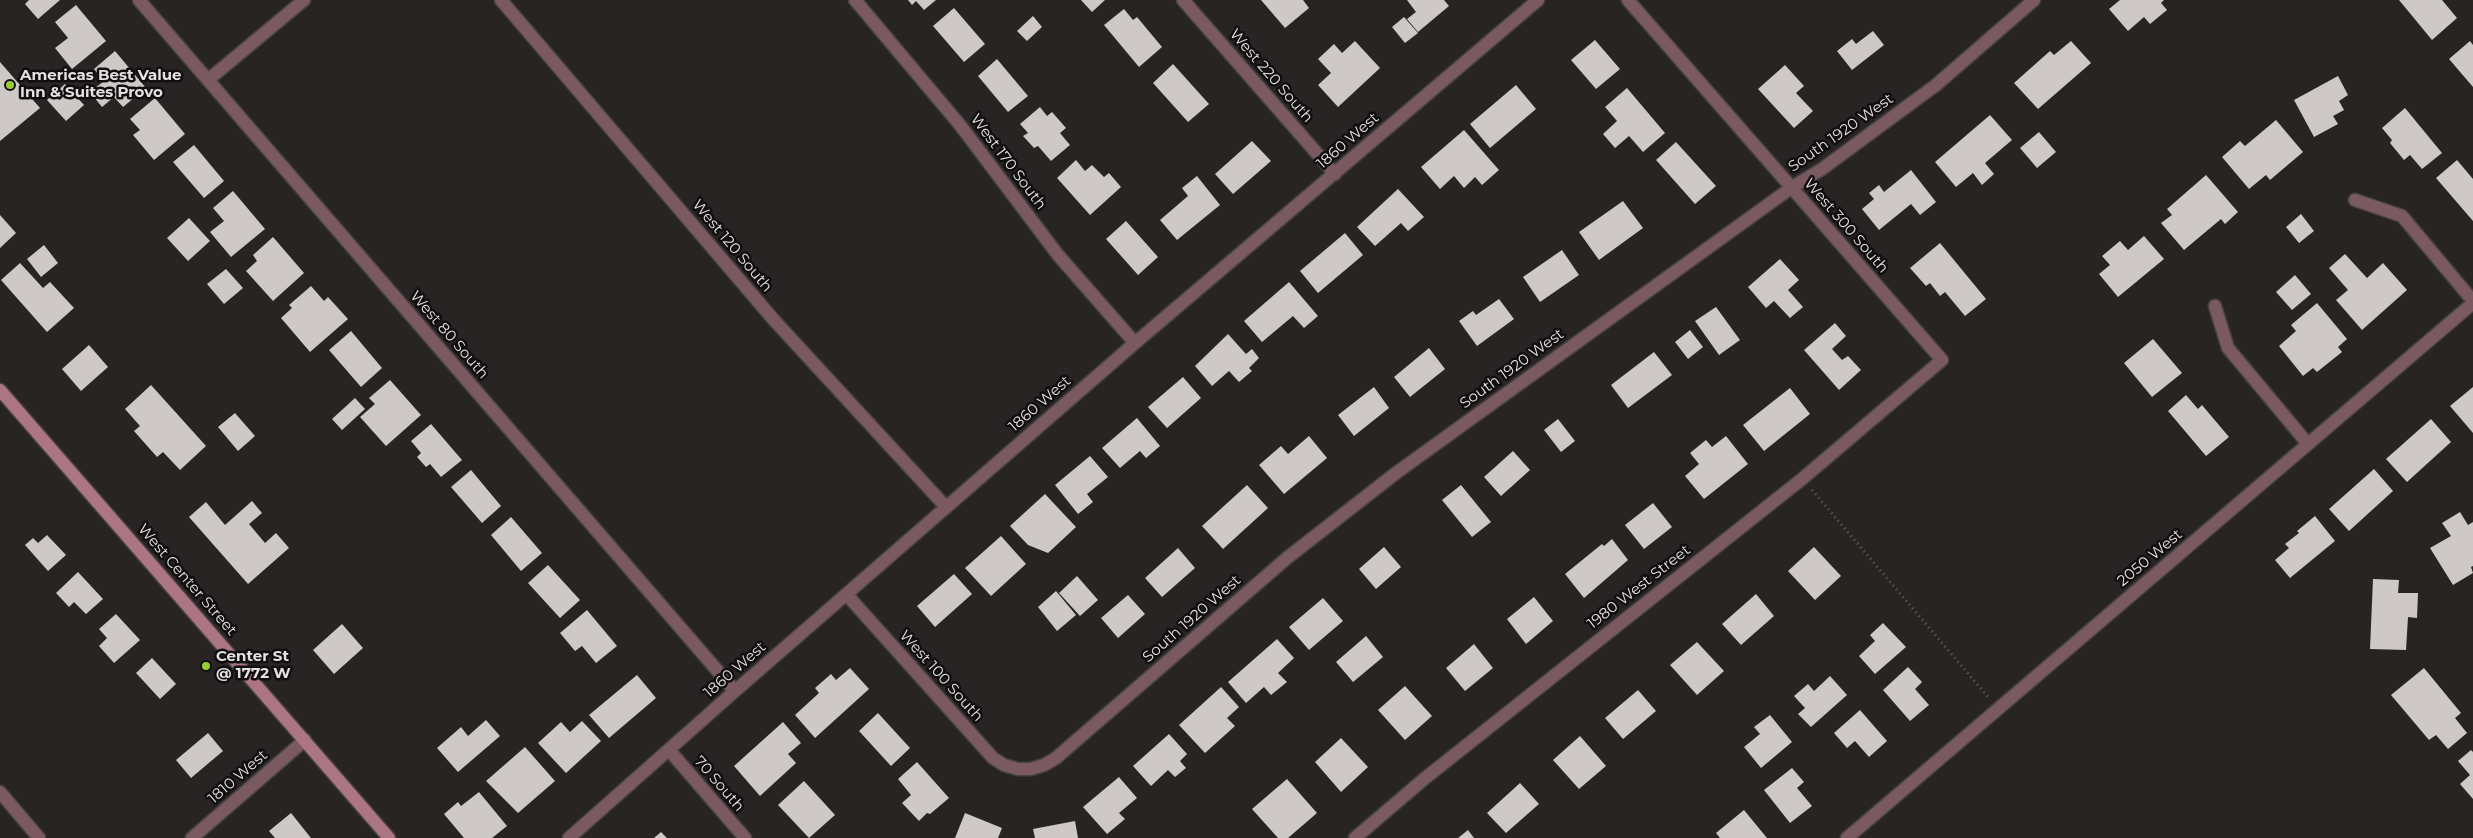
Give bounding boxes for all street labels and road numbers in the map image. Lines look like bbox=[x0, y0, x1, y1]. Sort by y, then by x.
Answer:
street label: West 220 South bbox=[1225, 26, 1317, 126]
street label: South 1920 West bbox=[1785, 90, 1897, 176]
street label: 1860 West bbox=[1313, 109, 1383, 173]
street label: West 170 South bbox=[966, 111, 1050, 213]
street label: West 300 South bbox=[1800, 175, 1892, 277]
street label: West 120 South bbox=[688, 196, 776, 296]
street label: West 80 South bbox=[406, 287, 492, 383]
street label: South 1920 West bbox=[1457, 325, 1567, 413]
street label: 1860 West bbox=[1005, 372, 1075, 436]
street label: West Center Street bbox=[134, 521, 240, 639]
street label: 2050 West bbox=[2114, 526, 2186, 590]
street label: 1980 West Street bbox=[1584, 541, 1694, 633]
street label: South 1920 West bbox=[1139, 572, 1245, 666]
street label: West 100 South bbox=[895, 627, 987, 725]
street label: 1860 West bbox=[700, 638, 770, 702]
street label: 1810 West bbox=[205, 746, 271, 808]
street label: 70 South bbox=[690, 753, 748, 815]

